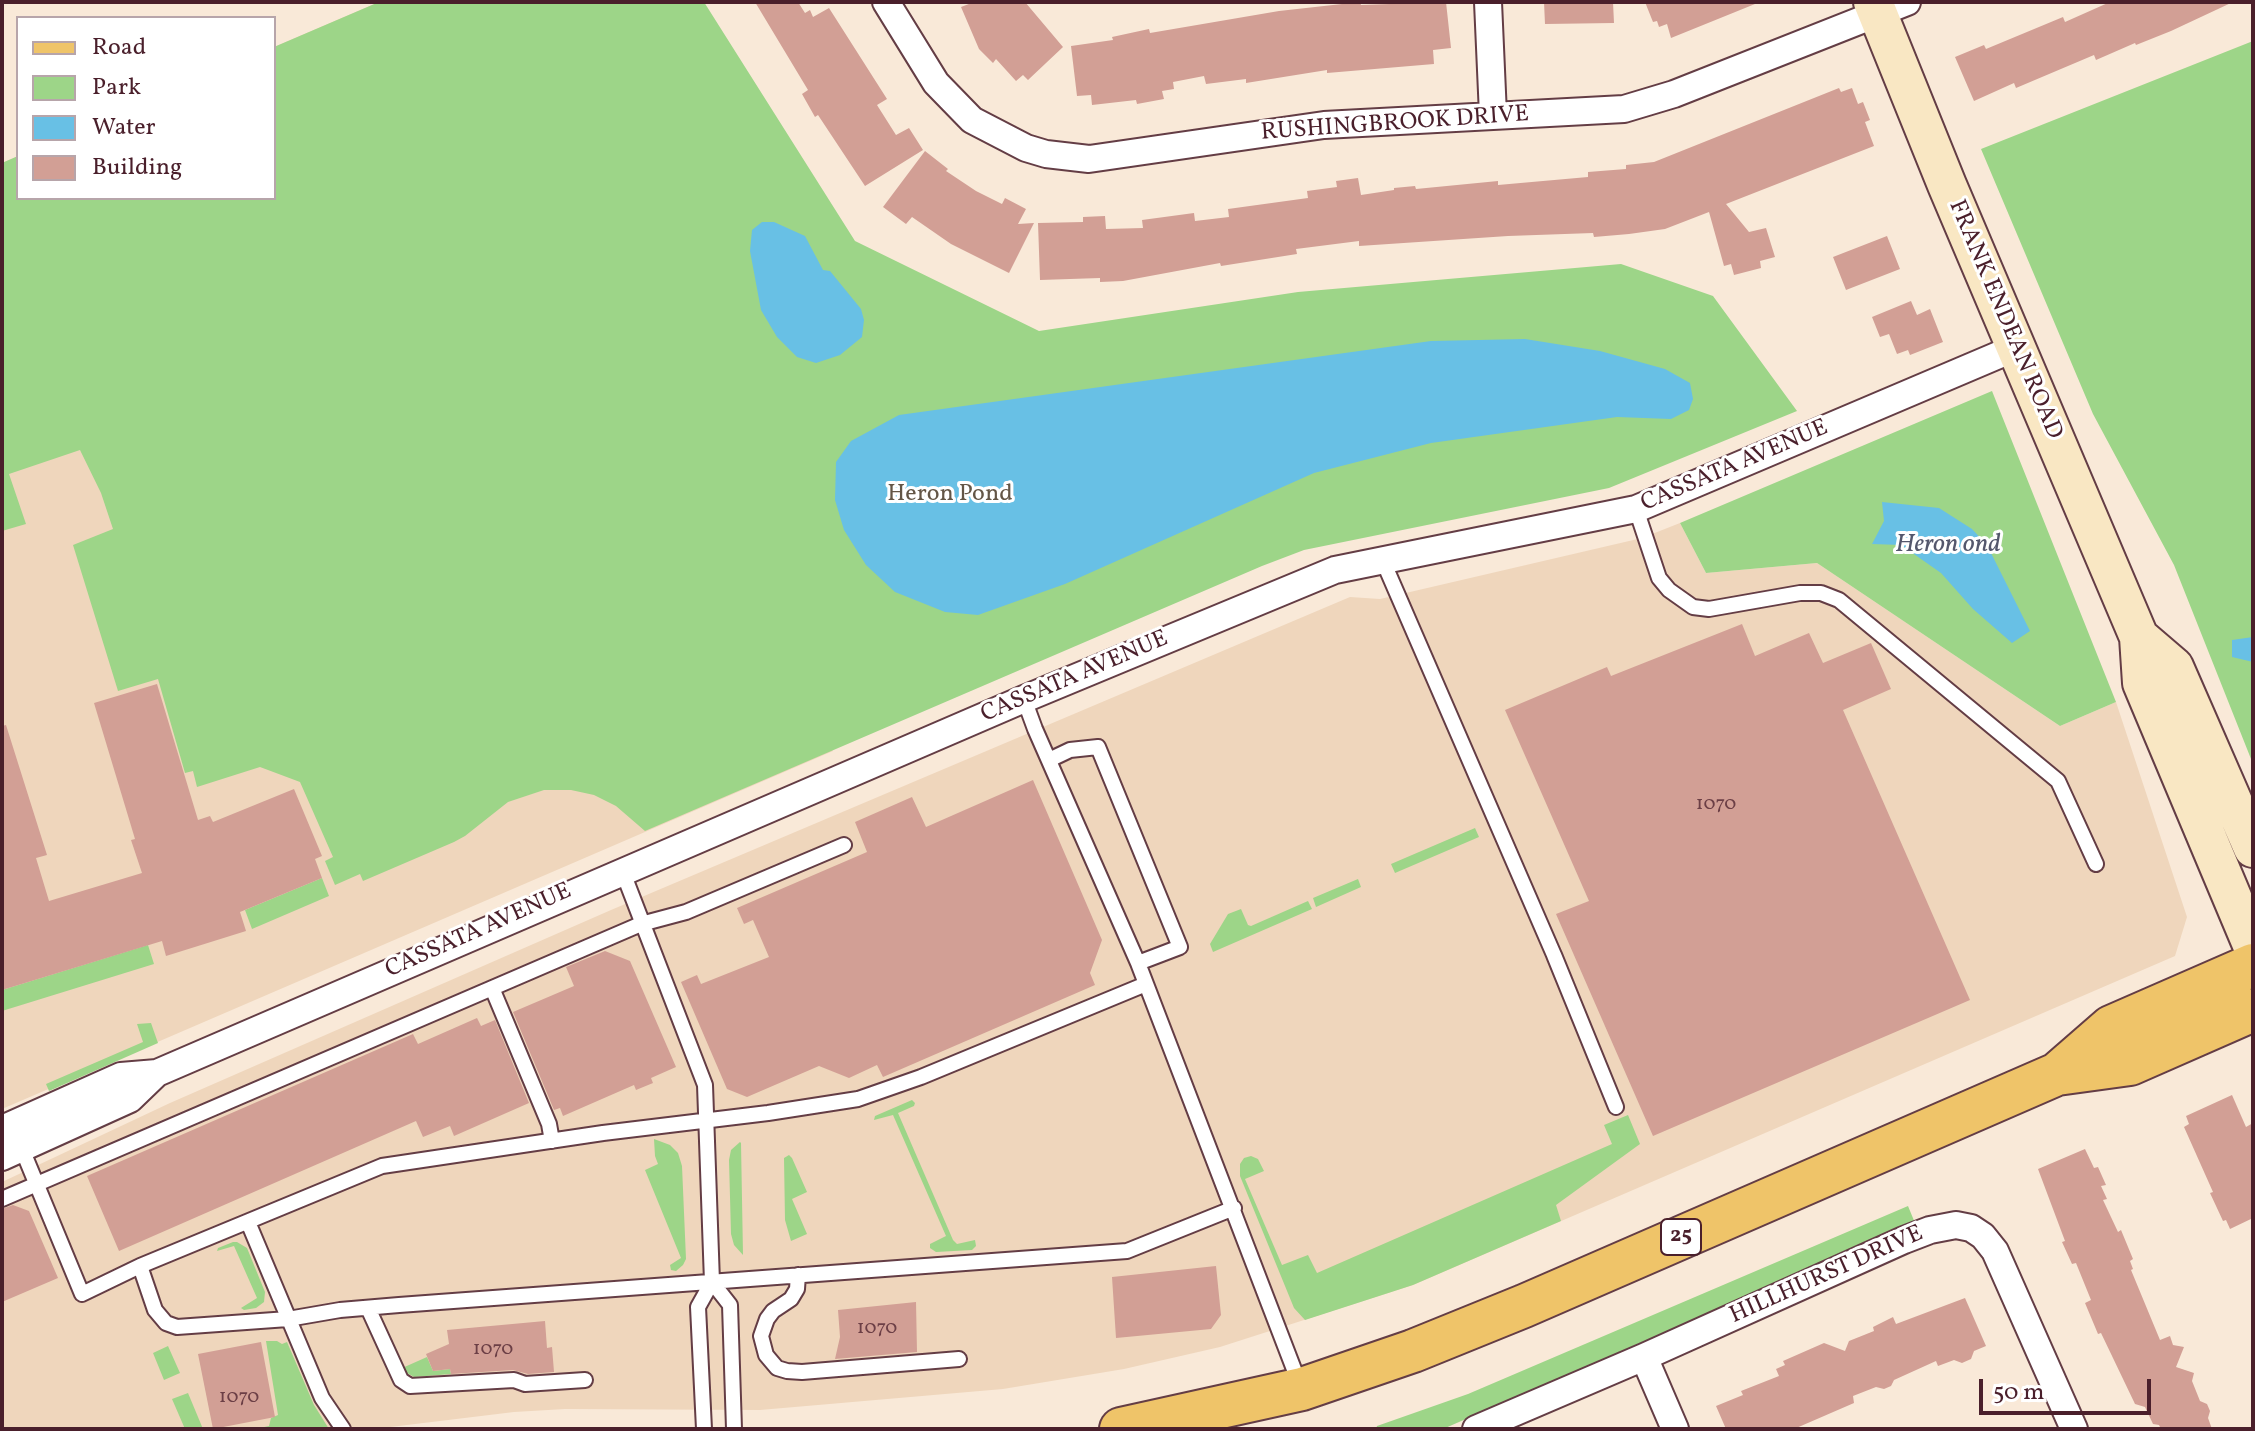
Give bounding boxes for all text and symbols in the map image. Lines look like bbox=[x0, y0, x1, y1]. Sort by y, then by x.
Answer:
legend bbox=[16, 16, 276, 200]
text: Road bbox=[92, 31, 146, 65]
text: Park bbox=[92, 71, 141, 105]
street label: RUSHINGBROOK DRIVE bbox=[1260, 101, 1530, 149]
text: Water bbox=[92, 111, 156, 145]
text: Building bbox=[92, 151, 182, 185]
street label: FRANK ENDEAN ROAD bbox=[1941, 196, 2067, 444]
street label: CASSATA AVENUE bbox=[1637, 415, 1833, 519]
park label: Heron Pond bbox=[887, 482, 1013, 510]
water label: Heron ond bbox=[1895, 530, 2001, 562]
street label: CASSATA AVENUE bbox=[977, 626, 1173, 730]
house number: 1070 bbox=[1696, 793, 1736, 817]
street label: CASSATA AVENUE bbox=[382, 878, 576, 986]
road number: 25 bbox=[1661, 1219, 1701, 1255]
street label: HILLHURST DRIVE bbox=[1726, 1220, 1928, 1332]
house number: 1070 bbox=[857, 1317, 897, 1341]
house number: 1070 bbox=[473, 1338, 513, 1362]
scale bar bbox=[1983, 1363, 2155, 1413]
text: 50 m bbox=[1993, 1376, 2045, 1410]
house number: 1070 bbox=[219, 1386, 259, 1410]

